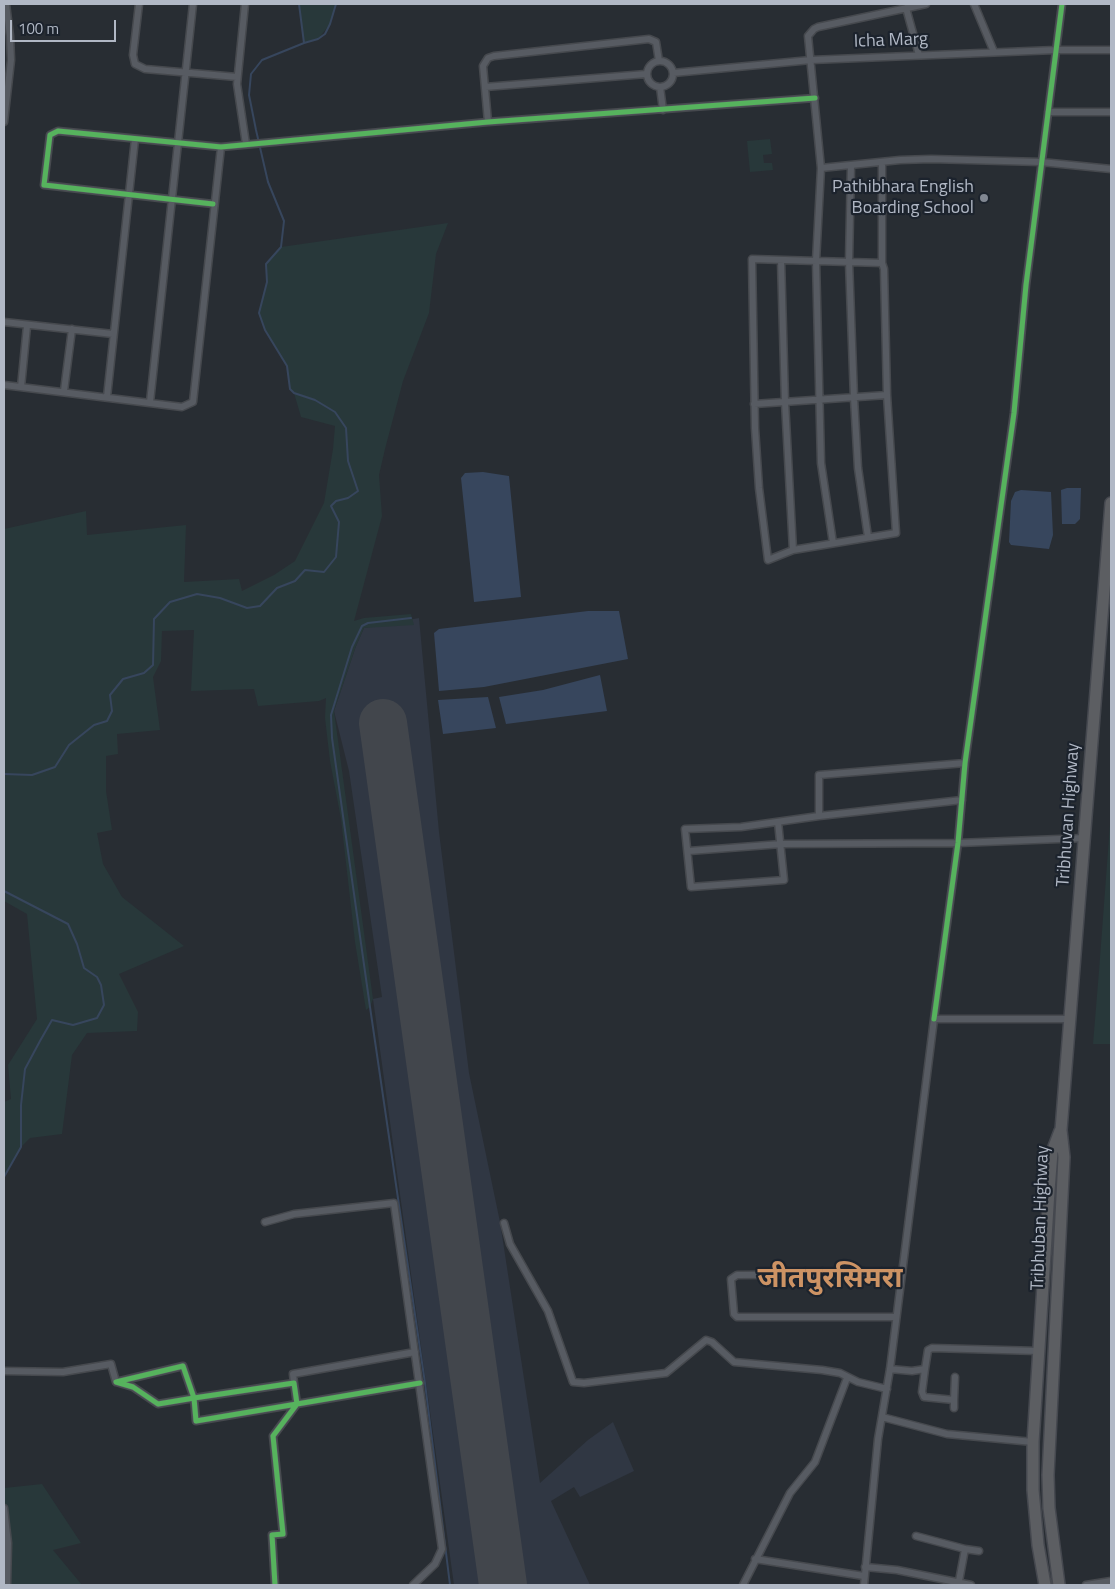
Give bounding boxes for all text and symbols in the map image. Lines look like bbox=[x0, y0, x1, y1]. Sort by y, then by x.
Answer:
scale bar bbox=[12, 10, 119, 42]
text: 100 m bbox=[18, 17, 59, 40]
street label: Icha Marg bbox=[853, 29, 929, 53]
place label: Pathibhara English Boarding School bbox=[832, 177, 974, 220]
marker: Pathibhara English Boarding School bbox=[978, 192, 990, 204]
street label: Tribhuvan Highway bbox=[1053, 742, 1085, 888]
street label: Tribhuban Highway bbox=[1028, 1145, 1054, 1291]
district label: जीतपुरसिमरा bbox=[758, 1263, 902, 1297]

